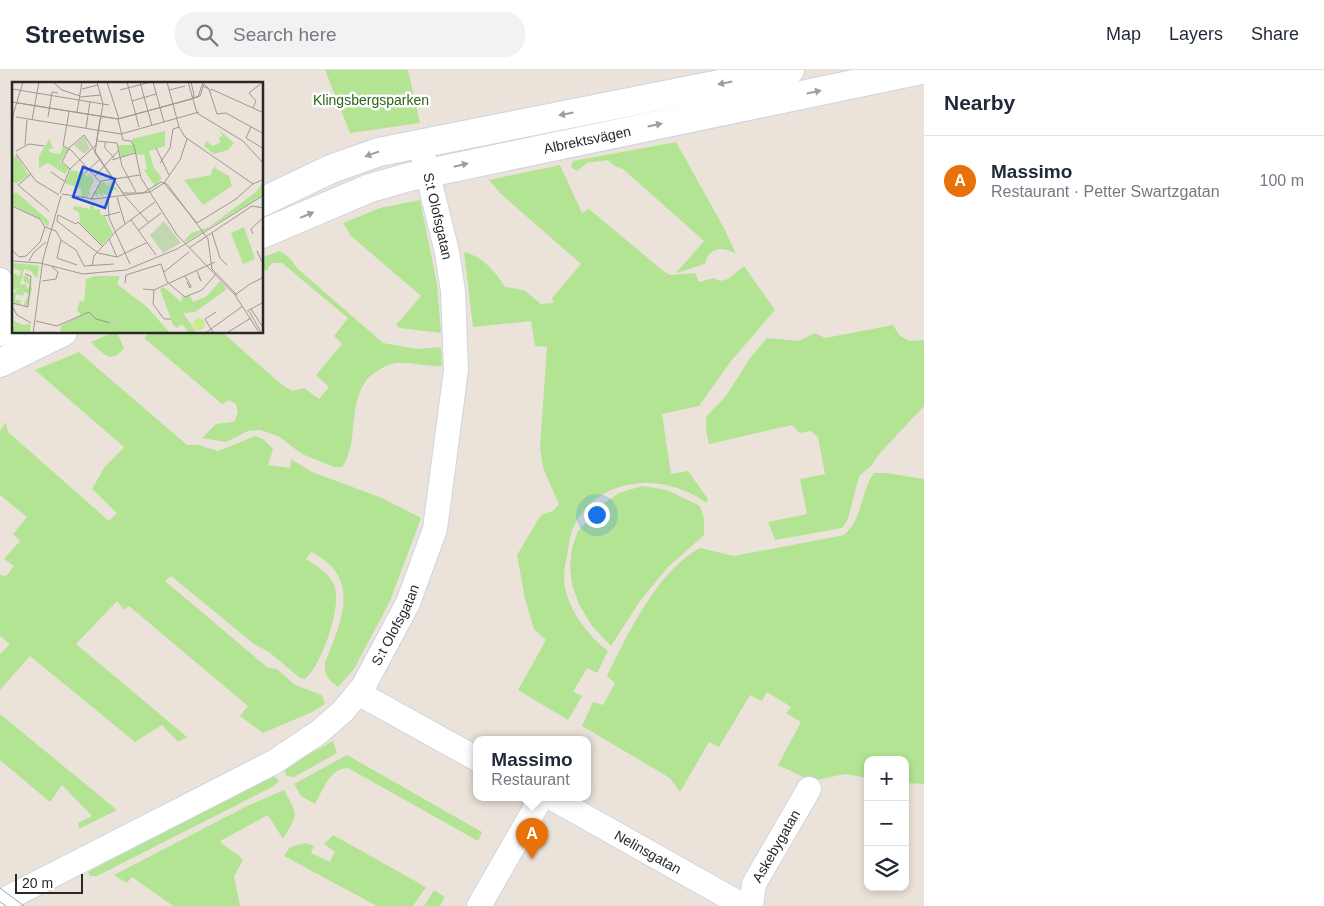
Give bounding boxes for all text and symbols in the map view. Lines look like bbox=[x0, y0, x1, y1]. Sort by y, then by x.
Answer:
search box bbox=[175, 12, 525, 57]
text: Streetwise bbox=[25, 21, 145, 48]
icon: search bbox=[193, 21, 221, 49]
text: Search here bbox=[233, 24, 337, 45]
text: Map bbox=[1106, 24, 1141, 44]
text: Layers bbox=[1169, 24, 1223, 44]
text: Share bbox=[1251, 24, 1299, 44]
one-way arrow bbox=[717, 79, 733, 87]
inset map bbox=[12, 82, 264, 334]
one-way arrow bbox=[806, 88, 822, 96]
text: Nearby bbox=[944, 91, 1015, 114]
park label: Klingsbergsparken bbox=[313, 92, 429, 108]
one-way arrow bbox=[558, 110, 573, 118]
one-way arrow bbox=[647, 121, 662, 129]
street label: Albrektsvägen bbox=[542, 123, 632, 157]
one-way arrow bbox=[365, 151, 380, 159]
one-way arrow bbox=[454, 161, 469, 169]
text: Massimo bbox=[991, 161, 1072, 182]
street label: S:t Olofsgatan bbox=[420, 171, 456, 261]
text: A bbox=[954, 172, 966, 189]
text: 100 m bbox=[1260, 172, 1304, 189]
text: Restaurant · Petter Swartzgatan bbox=[991, 183, 1220, 200]
one-way arrow bbox=[300, 210, 314, 218]
your location bbox=[584, 502, 610, 528]
street label: S:t Olofsgatan bbox=[368, 582, 422, 668]
popup bbox=[473, 736, 591, 801]
text: Massimo bbox=[491, 749, 573, 770]
map controls bbox=[864, 756, 909, 891]
button: + bbox=[864, 756, 909, 801]
text: Restaurant bbox=[491, 771, 570, 788]
button: − bbox=[864, 801, 909, 846]
street label: Askebygatan bbox=[749, 807, 803, 885]
pin: A bbox=[516, 818, 548, 859]
street label: Nelinsgatan bbox=[612, 827, 684, 877]
button: layers bbox=[864, 846, 909, 891]
scale bar bbox=[15, 871, 82, 894]
text: 20 m bbox=[22, 875, 53, 891]

